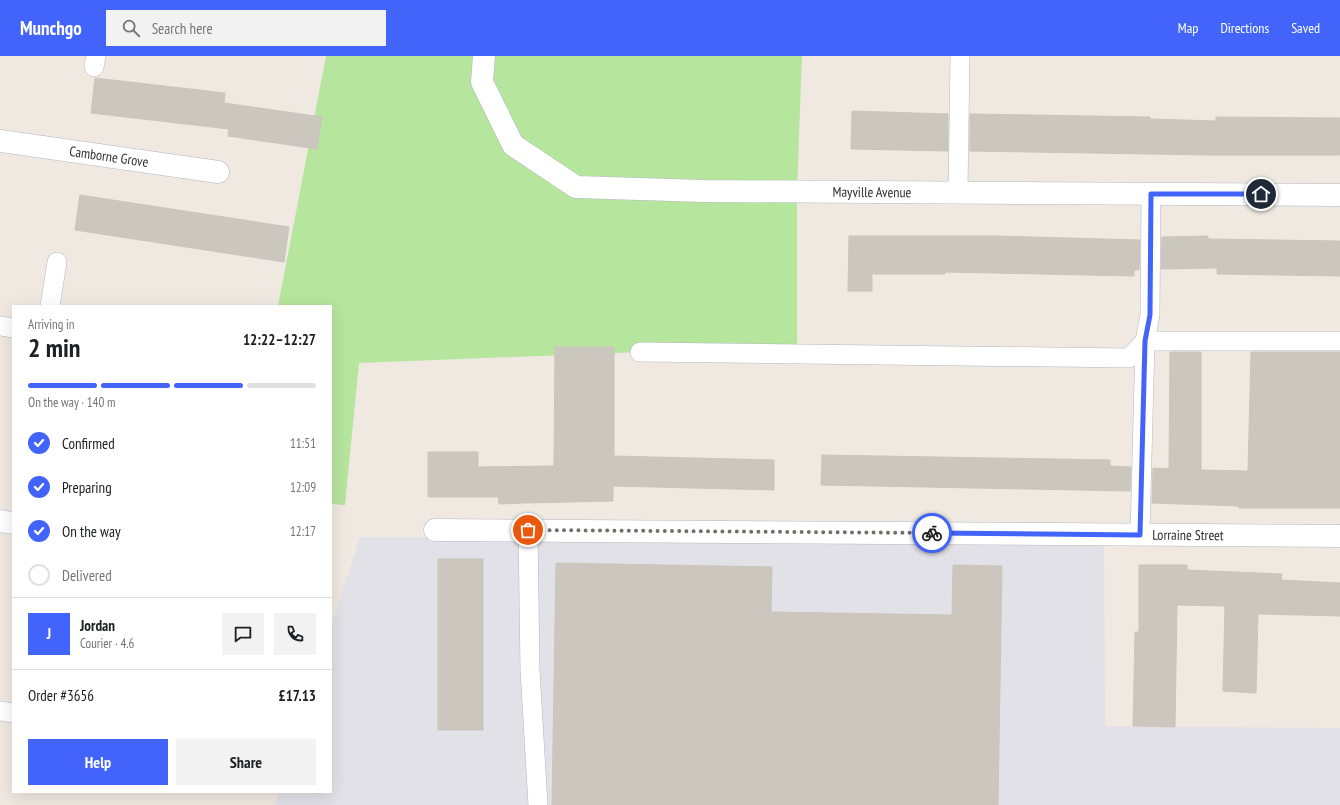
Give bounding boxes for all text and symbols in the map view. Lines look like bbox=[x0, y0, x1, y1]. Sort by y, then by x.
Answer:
search box bbox=[106, 10, 386, 46]
text: Munchgo bbox=[20, 16, 82, 40]
icon: search bbox=[120, 17, 142, 39]
text: Search here bbox=[152, 19, 213, 38]
text: Map bbox=[1178, 19, 1198, 37]
text: Directions bbox=[1220, 19, 1269, 37]
text: Saved bbox=[1291, 19, 1320, 37]
street label: Camborne Grove bbox=[68, 142, 150, 171]
pin bbox=[1244, 177, 1278, 211]
street label: Mayville Avenue bbox=[832, 183, 912, 201]
icon: home bbox=[1250, 183, 1272, 205]
text: Arriving in bbox=[28, 316, 75, 333]
text: 12:22–12:27 bbox=[243, 330, 316, 349]
text: 2 min bbox=[28, 331, 81, 364]
text: On the way · 140 m bbox=[28, 394, 115, 411]
icon: check bbox=[28, 432, 50, 454]
text: Confirmed bbox=[62, 434, 115, 453]
text: 11:51 bbox=[290, 435, 316, 452]
icon: check bbox=[28, 476, 50, 498]
text: Preparing bbox=[62, 478, 112, 497]
text: 12:09 bbox=[290, 479, 316, 496]
pin bbox=[511, 513, 545, 547]
courier bbox=[912, 513, 952, 553]
icon: bag bbox=[517, 519, 539, 541]
icon: check bbox=[28, 520, 50, 542]
text: On the way bbox=[62, 522, 121, 541]
icon: bike bbox=[921, 522, 943, 544]
text: 12:17 bbox=[290, 523, 316, 540]
street label: Lorraine Street bbox=[1152, 526, 1224, 544]
text: Delivered bbox=[62, 566, 112, 585]
button: chat bbox=[222, 613, 264, 655]
button: phone bbox=[274, 613, 316, 655]
text: Jordan bbox=[80, 616, 115, 635]
text: J bbox=[47, 624, 51, 643]
text: Courier · 4.6 bbox=[80, 635, 134, 652]
text: Order #3656 bbox=[28, 686, 94, 705]
text: £17.13 bbox=[278, 686, 316, 705]
button: Help bbox=[28, 739, 168, 785]
button: Share bbox=[176, 739, 316, 785]

